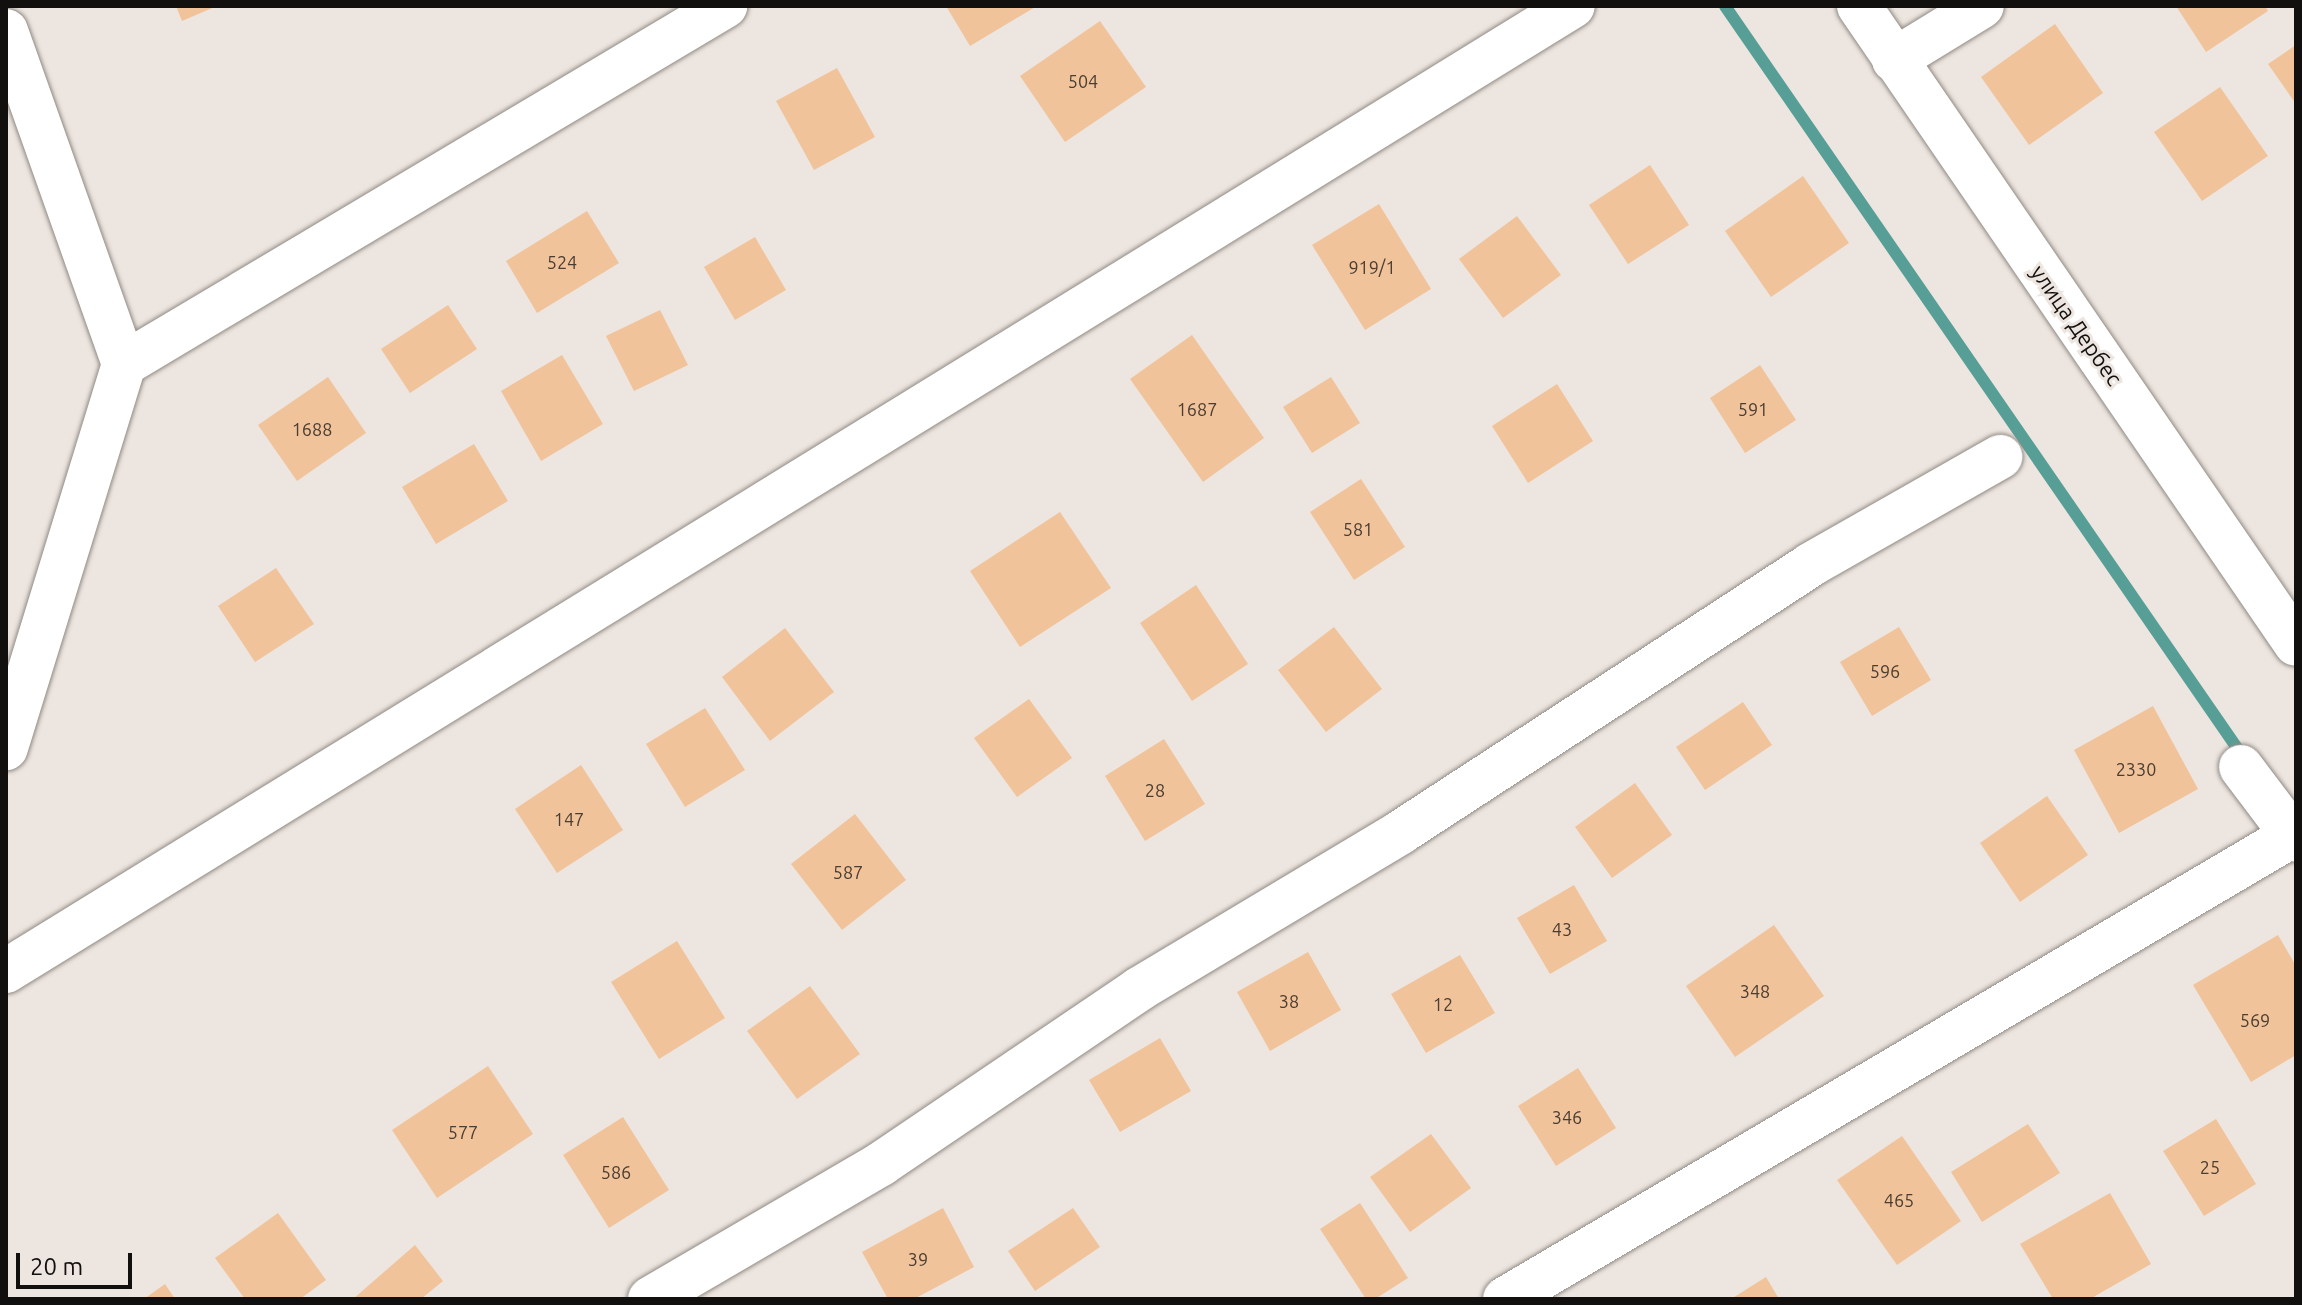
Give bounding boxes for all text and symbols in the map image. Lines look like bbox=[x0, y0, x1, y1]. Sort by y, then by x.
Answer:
house number: 504 bbox=[1068, 70, 1098, 92]
house number: 524 bbox=[547, 251, 577, 273]
house number: 919/1 bbox=[1348, 256, 1396, 278]
street label: улица Дербес bbox=[2026, 260, 2128, 390]
house number: 1687 bbox=[1177, 398, 1217, 420]
house number: 591 bbox=[1738, 398, 1768, 420]
house number: 1688 bbox=[292, 418, 332, 440]
house number: 581 bbox=[1343, 518, 1373, 540]
house number: 596 bbox=[1870, 660, 1900, 682]
house number: 2330 bbox=[2116, 758, 2156, 780]
house number: 28 bbox=[1145, 779, 1165, 801]
house number: 147 bbox=[554, 808, 584, 830]
house number: 587 bbox=[833, 861, 863, 883]
house number: 43 bbox=[1552, 918, 1572, 940]
house number: 348 bbox=[1740, 980, 1770, 1002]
house number: 38 bbox=[1279, 990, 1299, 1012]
house number: 12 bbox=[1433, 993, 1453, 1015]
house number: 569 bbox=[2240, 1009, 2270, 1031]
house number: 346 bbox=[1552, 1106, 1582, 1128]
house number: 577 bbox=[448, 1121, 478, 1143]
house number: 25 bbox=[2200, 1156, 2220, 1178]
house number: 586 bbox=[601, 1161, 631, 1183]
house number: 465 bbox=[1884, 1189, 1914, 1211]
scale bar bbox=[20, 1237, 136, 1287]
house number: 39 bbox=[908, 1248, 928, 1270]
text: 20 m bbox=[30, 1253, 83, 1280]

